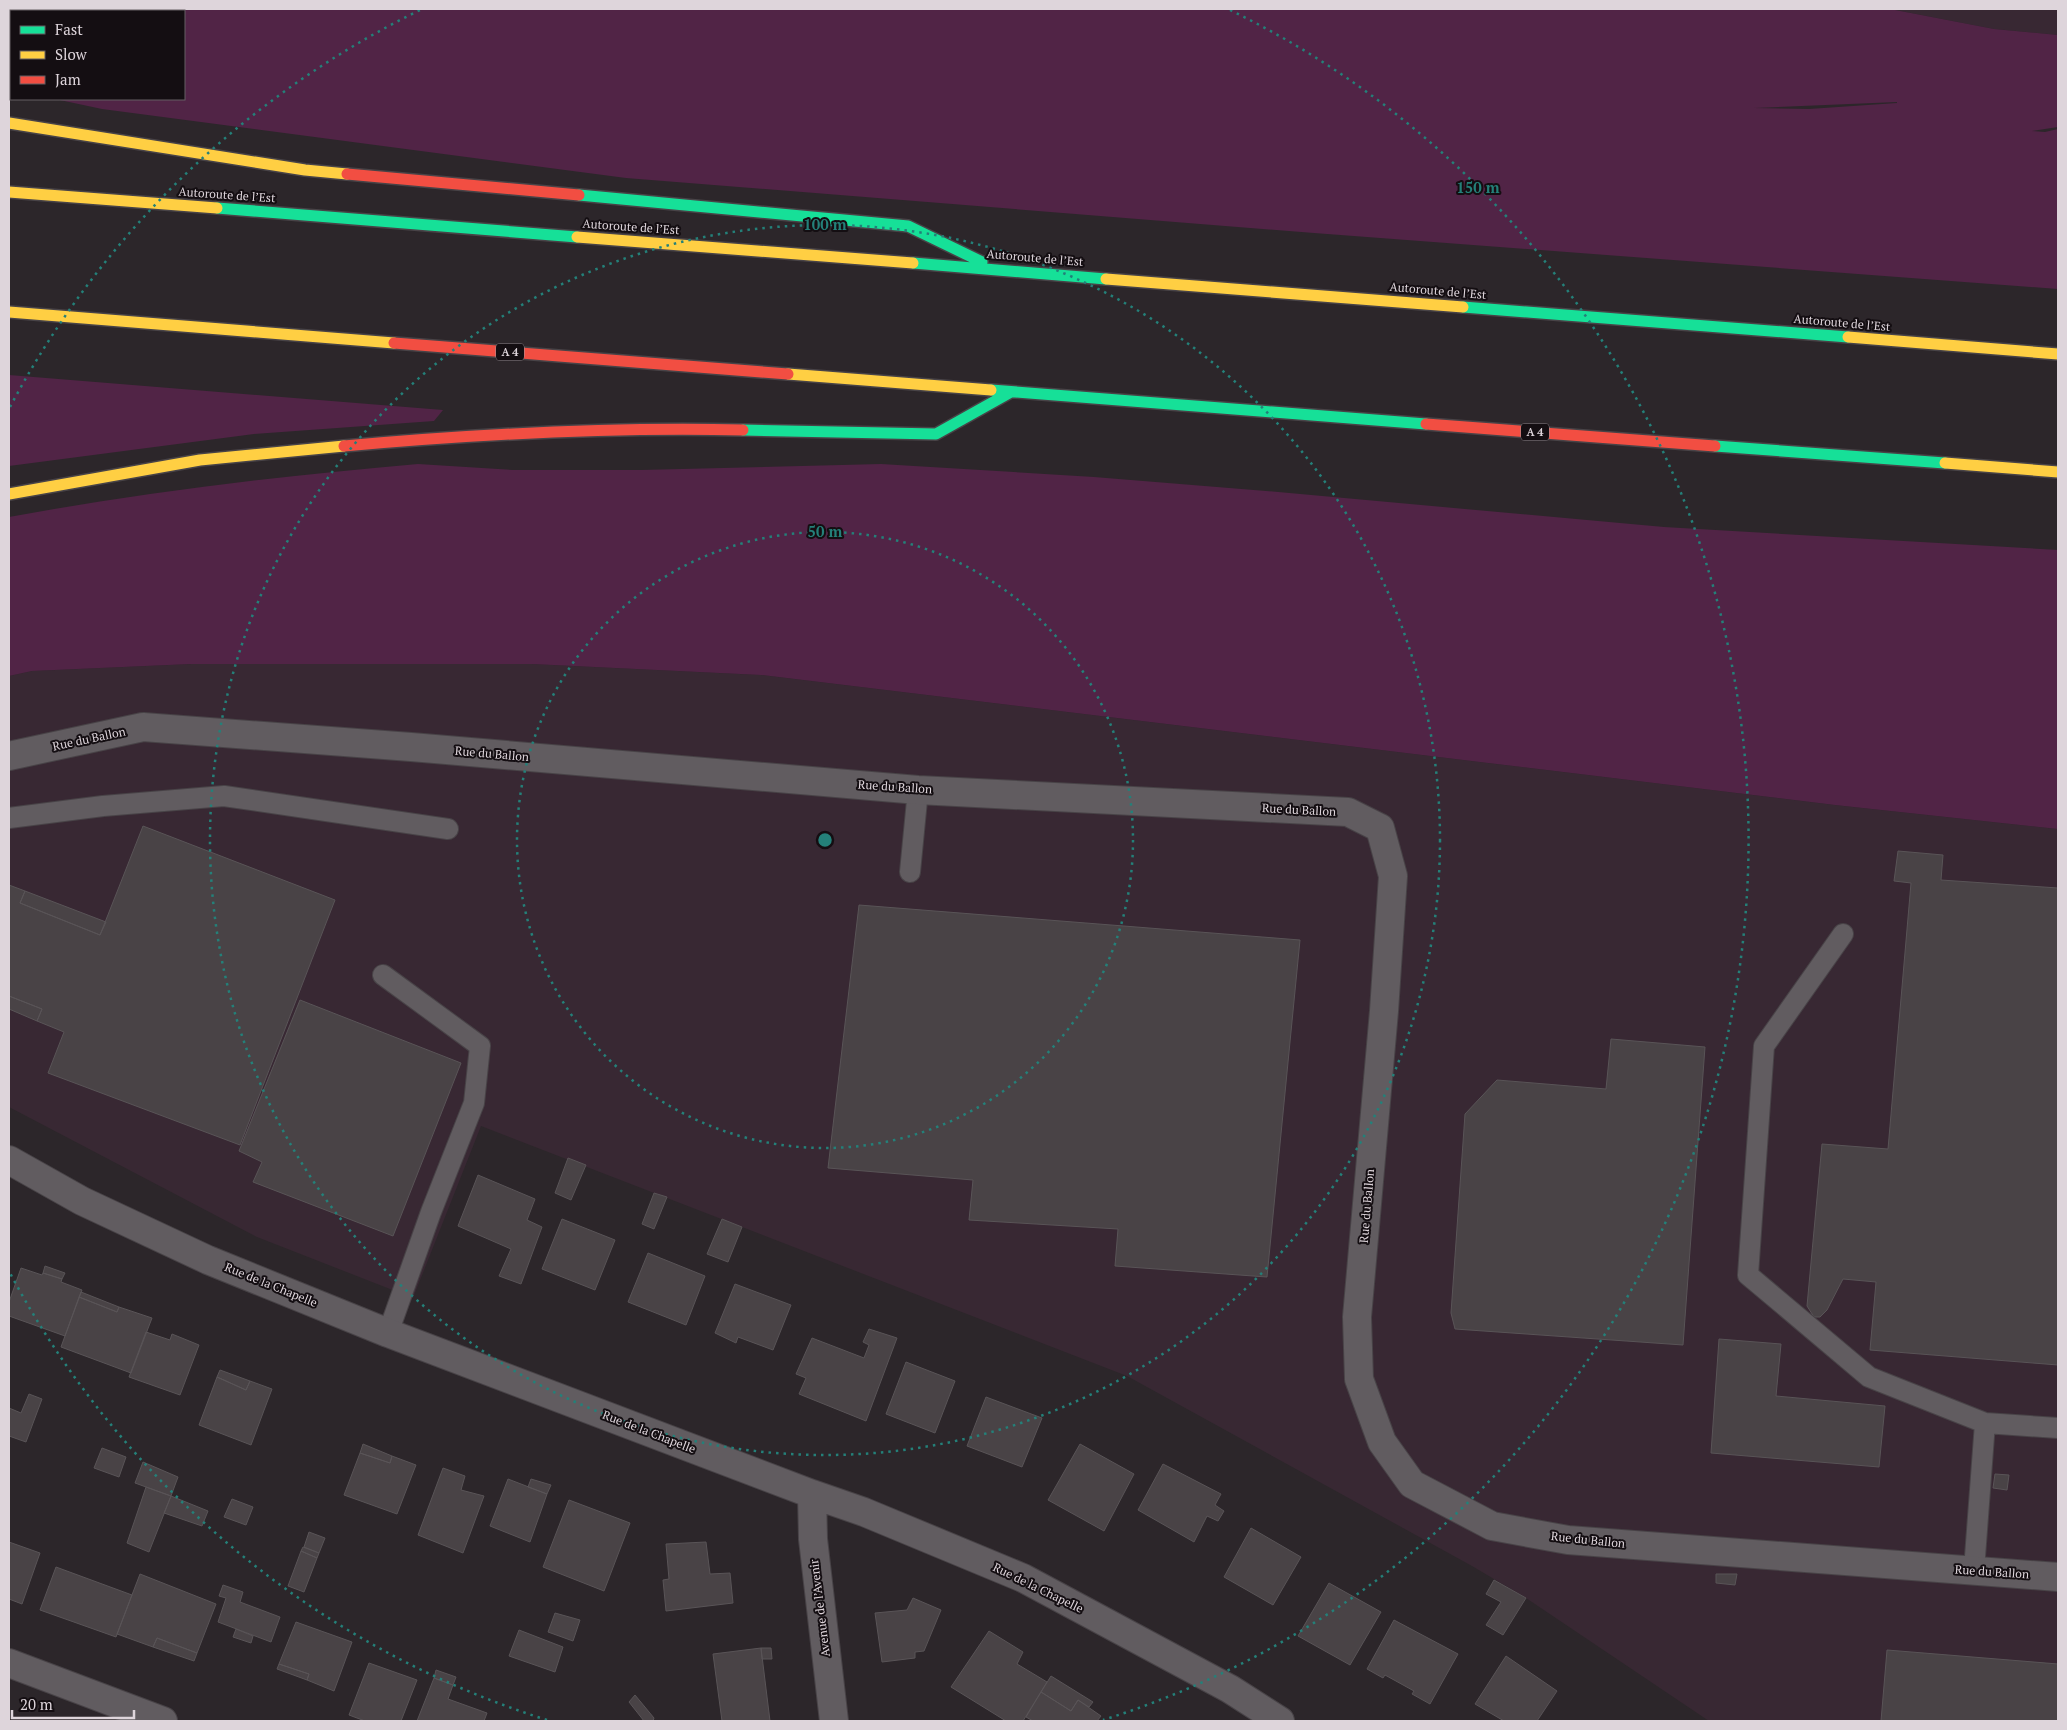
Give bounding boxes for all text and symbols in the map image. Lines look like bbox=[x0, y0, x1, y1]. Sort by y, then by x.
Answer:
legend bbox=[10, 10, 185, 100]
text: Fast bbox=[55, 19, 83, 39]
text: Slow bbox=[55, 44, 88, 64]
text: Jam bbox=[55, 69, 81, 89]
text: 150 m bbox=[1456, 177, 1500, 197]
street label: Autoroute de l’Est bbox=[178, 184, 277, 205]
text: 100 m bbox=[803, 214, 847, 234]
street label: Autoroute de l’Est bbox=[582, 216, 681, 237]
street label: Autoroute de l’Est bbox=[986, 246, 1085, 269]
street label: Autoroute de l’Est bbox=[1389, 279, 1488, 302]
street label: Autoroute de l’Est bbox=[1793, 311, 1892, 334]
road number: A 4 bbox=[496, 344, 524, 361]
road number: A 4 bbox=[1521, 424, 1549, 441]
text: 50 m bbox=[808, 521, 843, 541]
street label: Rue du Ballon bbox=[51, 723, 127, 754]
street label: Rue du Ballon bbox=[454, 743, 530, 764]
street label: Rue du Ballon bbox=[857, 776, 933, 797]
street label: Rue du Ballon bbox=[1261, 800, 1337, 819]
centre of rings bbox=[816, 831, 834, 849]
street label: Rue du Ballon bbox=[1356, 1168, 1377, 1244]
street label: Rue de la Chapelle bbox=[223, 1259, 320, 1310]
street label: Rue de la Chapelle bbox=[600, 1407, 698, 1456]
street label: Rue du Ballon bbox=[1550, 1528, 1626, 1551]
street label: Avenue de l’Avenir bbox=[806, 1558, 833, 1658]
street label: Rue de la Chapelle bbox=[991, 1559, 1086, 1616]
street label: Rue du Ballon bbox=[1954, 1561, 2030, 1582]
scale bar bbox=[12, 1688, 135, 1720]
text: 20 m bbox=[20, 1694, 53, 1714]

